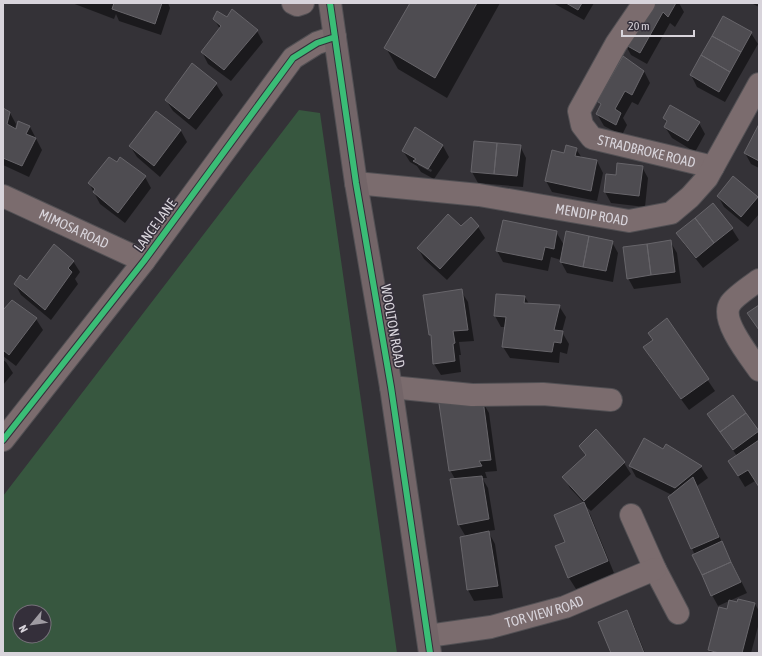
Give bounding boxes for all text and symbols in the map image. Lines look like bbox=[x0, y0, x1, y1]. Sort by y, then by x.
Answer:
scale bar bbox=[622, 12, 694, 38]
text: 20 m bbox=[628, 19, 650, 33]
street label: STRADBROKE ROAD bbox=[596, 132, 697, 171]
street label: LANCE LANE bbox=[131, 196, 179, 254]
street label: MENDIP ROAD bbox=[554, 200, 630, 229]
street label: MIMOSA ROAD bbox=[36, 206, 111, 252]
street label: WOOLTON ROAD bbox=[378, 283, 408, 369]
street label: TOR VIEW ROAD bbox=[503, 592, 586, 631]
north arrow bbox=[12, 604, 52, 644]
text: N bbox=[16, 623, 30, 635]

